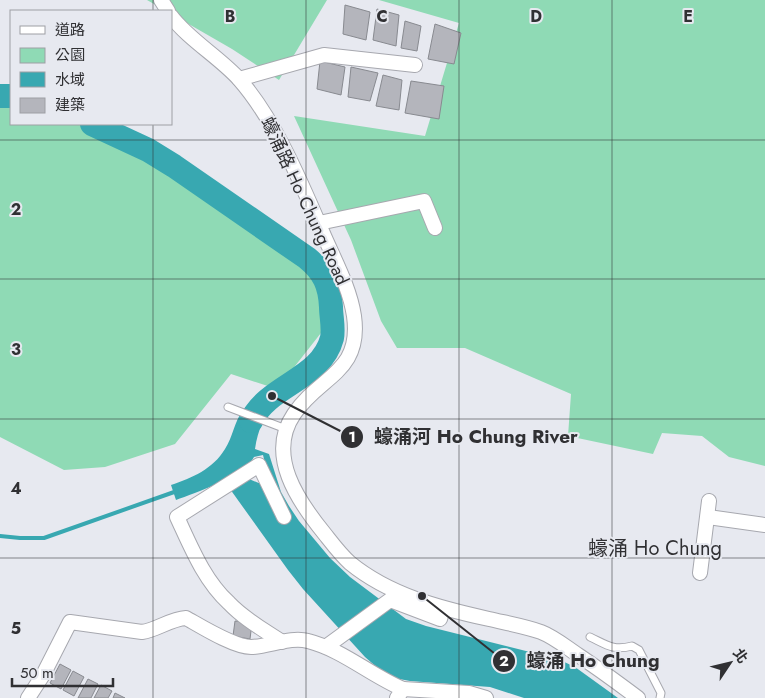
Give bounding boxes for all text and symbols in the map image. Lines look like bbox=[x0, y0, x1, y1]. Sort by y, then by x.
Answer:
text: B bbox=[225, 5, 235, 28]
text: C bbox=[376, 5, 388, 28]
text: D bbox=[530, 5, 542, 28]
text: E bbox=[683, 5, 693, 28]
legend bbox=[10, 10, 172, 125]
text: 道路 bbox=[55, 19, 85, 41]
text: 公園 bbox=[55, 44, 85, 66]
text: 水域 bbox=[55, 69, 85, 91]
text: 建築 bbox=[55, 94, 85, 116]
street label: 蠔涌路 Ho Chung Road bbox=[255, 113, 355, 289]
text: 2 bbox=[11, 198, 21, 221]
text: 3 bbox=[11, 338, 21, 361]
callout: 蠔涌河 Ho Chung River bbox=[339, 420, 588, 454]
text: 蠔涌河 Ho Chung River bbox=[374, 423, 578, 450]
text: 1 bbox=[348, 426, 356, 448]
text: 4 bbox=[10, 477, 22, 500]
district label: 蠔涌 Ho Chung bbox=[588, 534, 722, 563]
text: 5 bbox=[11, 617, 21, 640]
north arrow bbox=[705, 638, 755, 688]
callout: 蠔涌 Ho Chung bbox=[492, 644, 670, 678]
text: 北 bbox=[728, 644, 753, 667]
text: 蠔涌 Ho Chung bbox=[526, 647, 660, 674]
text: 2 bbox=[499, 650, 509, 672]
scale bar bbox=[12, 656, 114, 688]
text: 50 m bbox=[20, 662, 54, 684]

